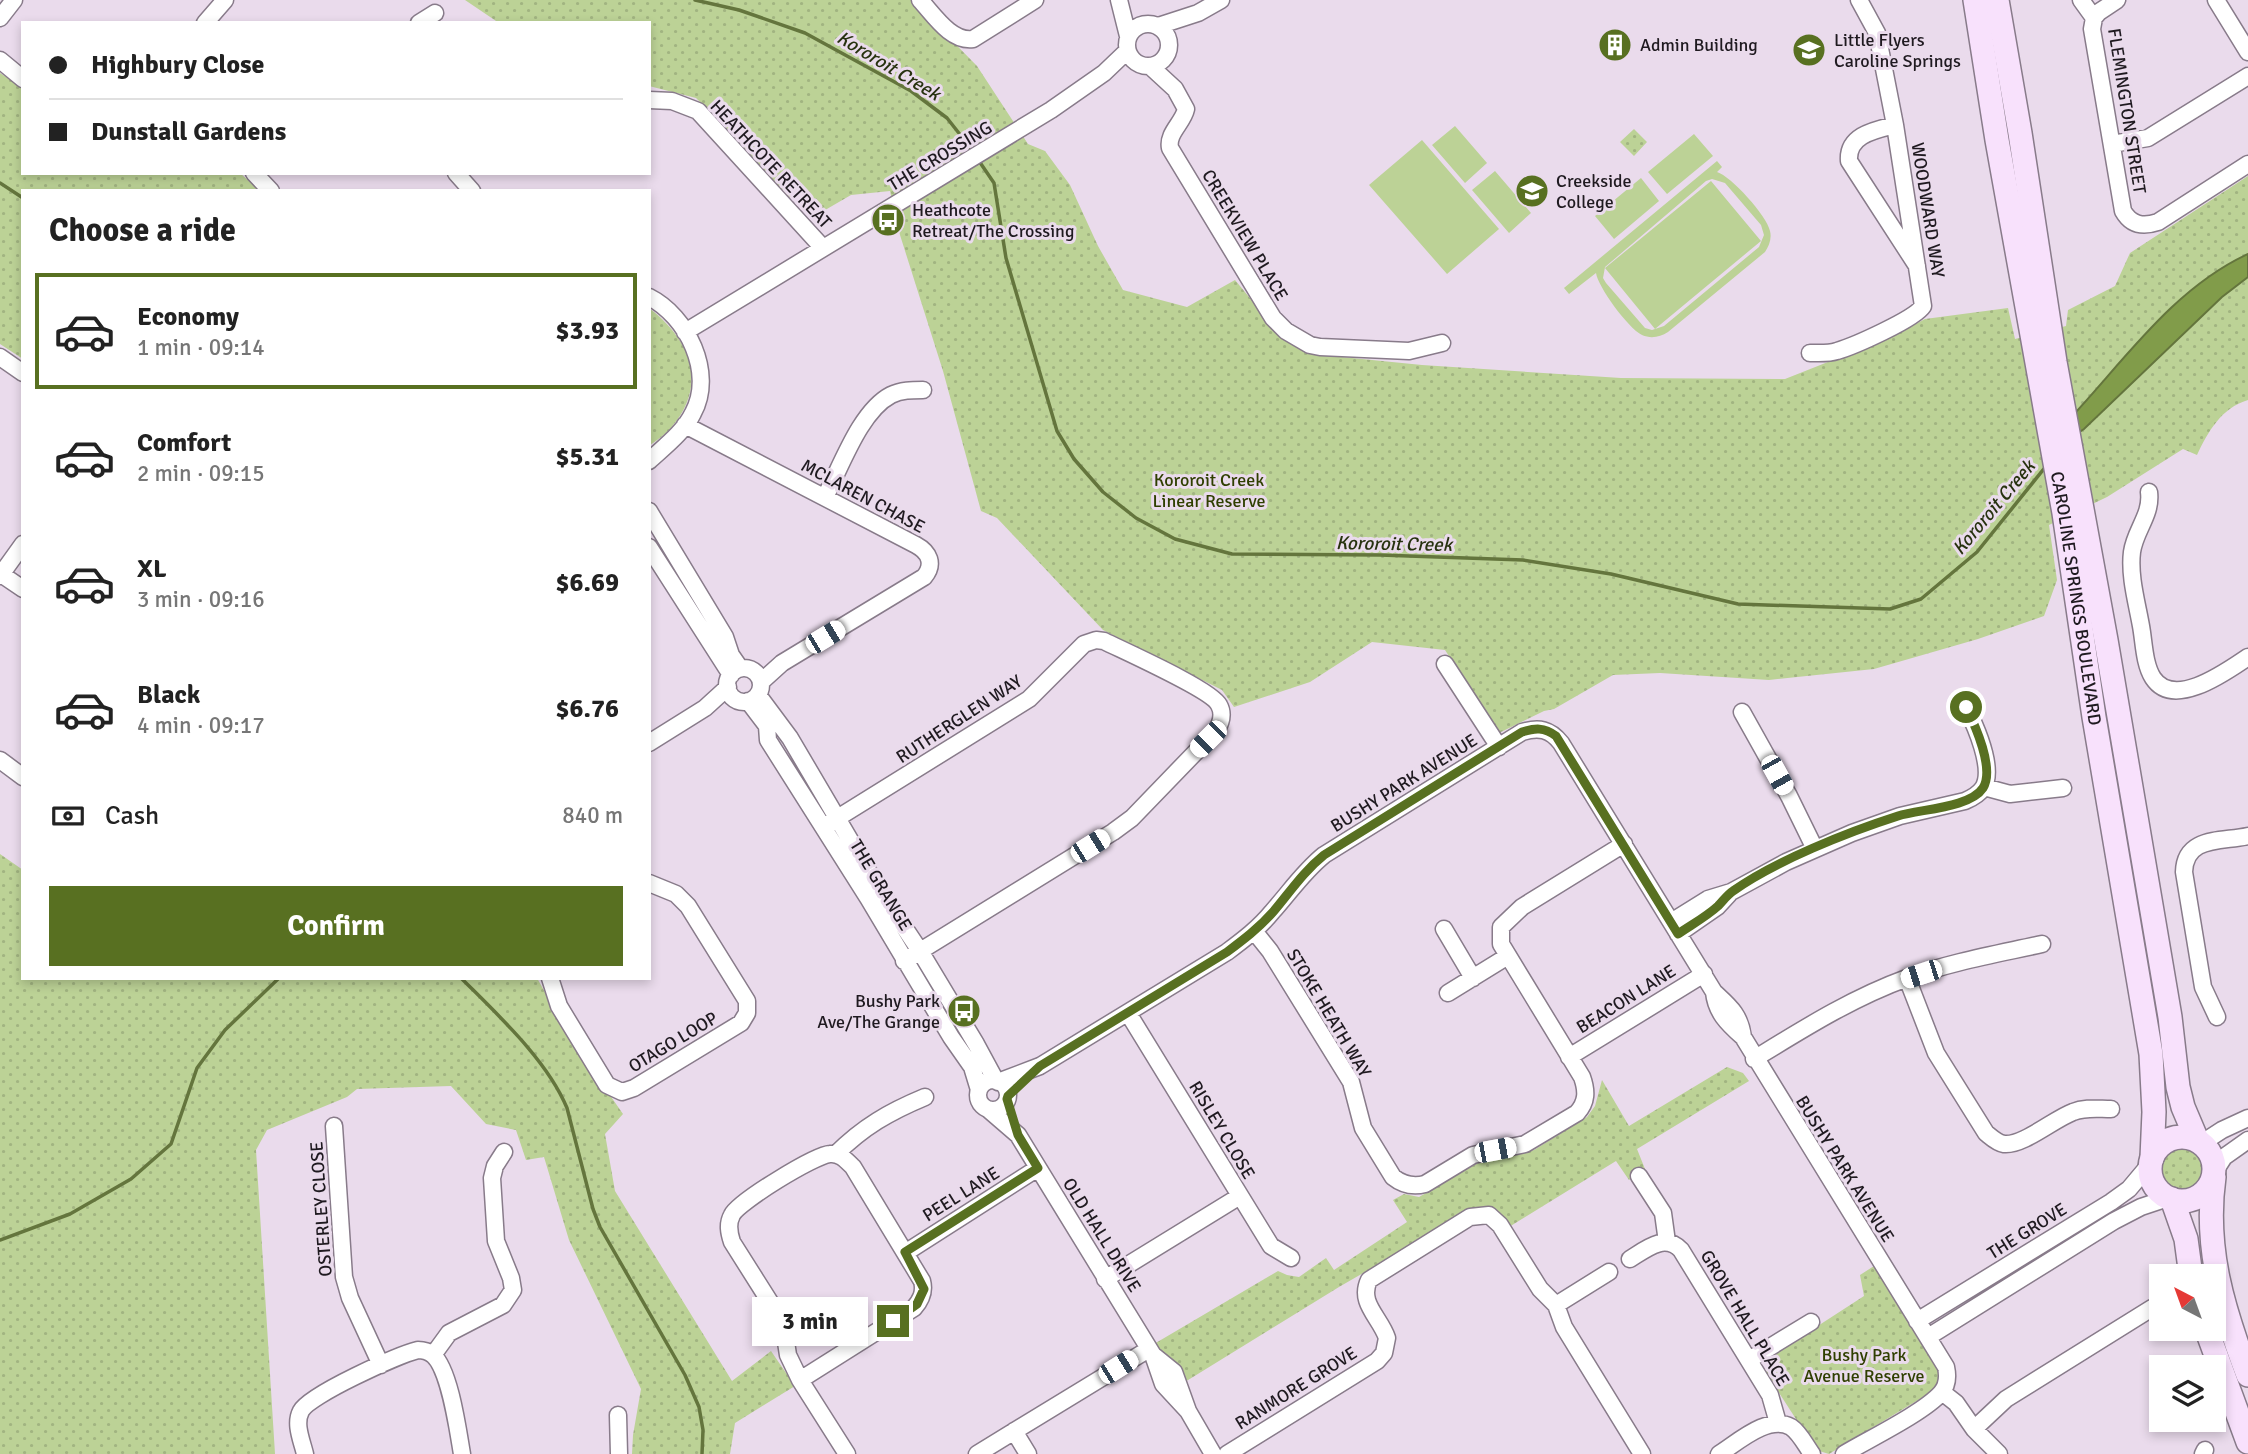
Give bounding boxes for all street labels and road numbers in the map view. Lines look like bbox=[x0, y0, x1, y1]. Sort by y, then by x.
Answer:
street label: FLEMINGTON STREET bbox=[2103, 27, 2151, 195]
street label: HEATHCOTE RETREAT bbox=[706, 95, 836, 233]
street label: THE CROSSING bbox=[884, 116, 996, 196]
street label: WOODWARD WAY bbox=[1906, 141, 1950, 279]
street label: CREEKVIEW PLACE bbox=[1197, 165, 1293, 305]
street label: MCLAREN CHASE bbox=[797, 454, 929, 538]
street label: CAROLINE SPRINGS BOULEVARD bbox=[2046, 470, 2106, 727]
street label: RUTHERGLEN WAY bbox=[892, 670, 1026, 768]
street label: BUSHY PARK AVENUE bbox=[1327, 729, 1481, 837]
street label: THE GRANGE bbox=[845, 835, 917, 935]
street label: STOKE HEATH WAY bbox=[1282, 945, 1376, 1081]
street label: BEACON LANE bbox=[1572, 960, 1680, 1038]
street label: OTAGO LOOP bbox=[624, 1007, 722, 1077]
street label: RISLEY CLOSE bbox=[1184, 1077, 1260, 1183]
street label: BUSHY PARK AVENUE bbox=[1791, 1092, 1899, 1246]
street label: OSTERLEY CLOSE bbox=[305, 1141, 337, 1277]
street label: PEEL LANE bbox=[919, 1162, 1003, 1226]
street label: OLD HALL DRIVE bbox=[1058, 1174, 1146, 1296]
street label: THE GROVE bbox=[1983, 1198, 2071, 1264]
street label: GROVE HALL PLACE bbox=[1696, 1246, 1794, 1390]
street label: RANMORE GROVE bbox=[1231, 1342, 1361, 1434]

